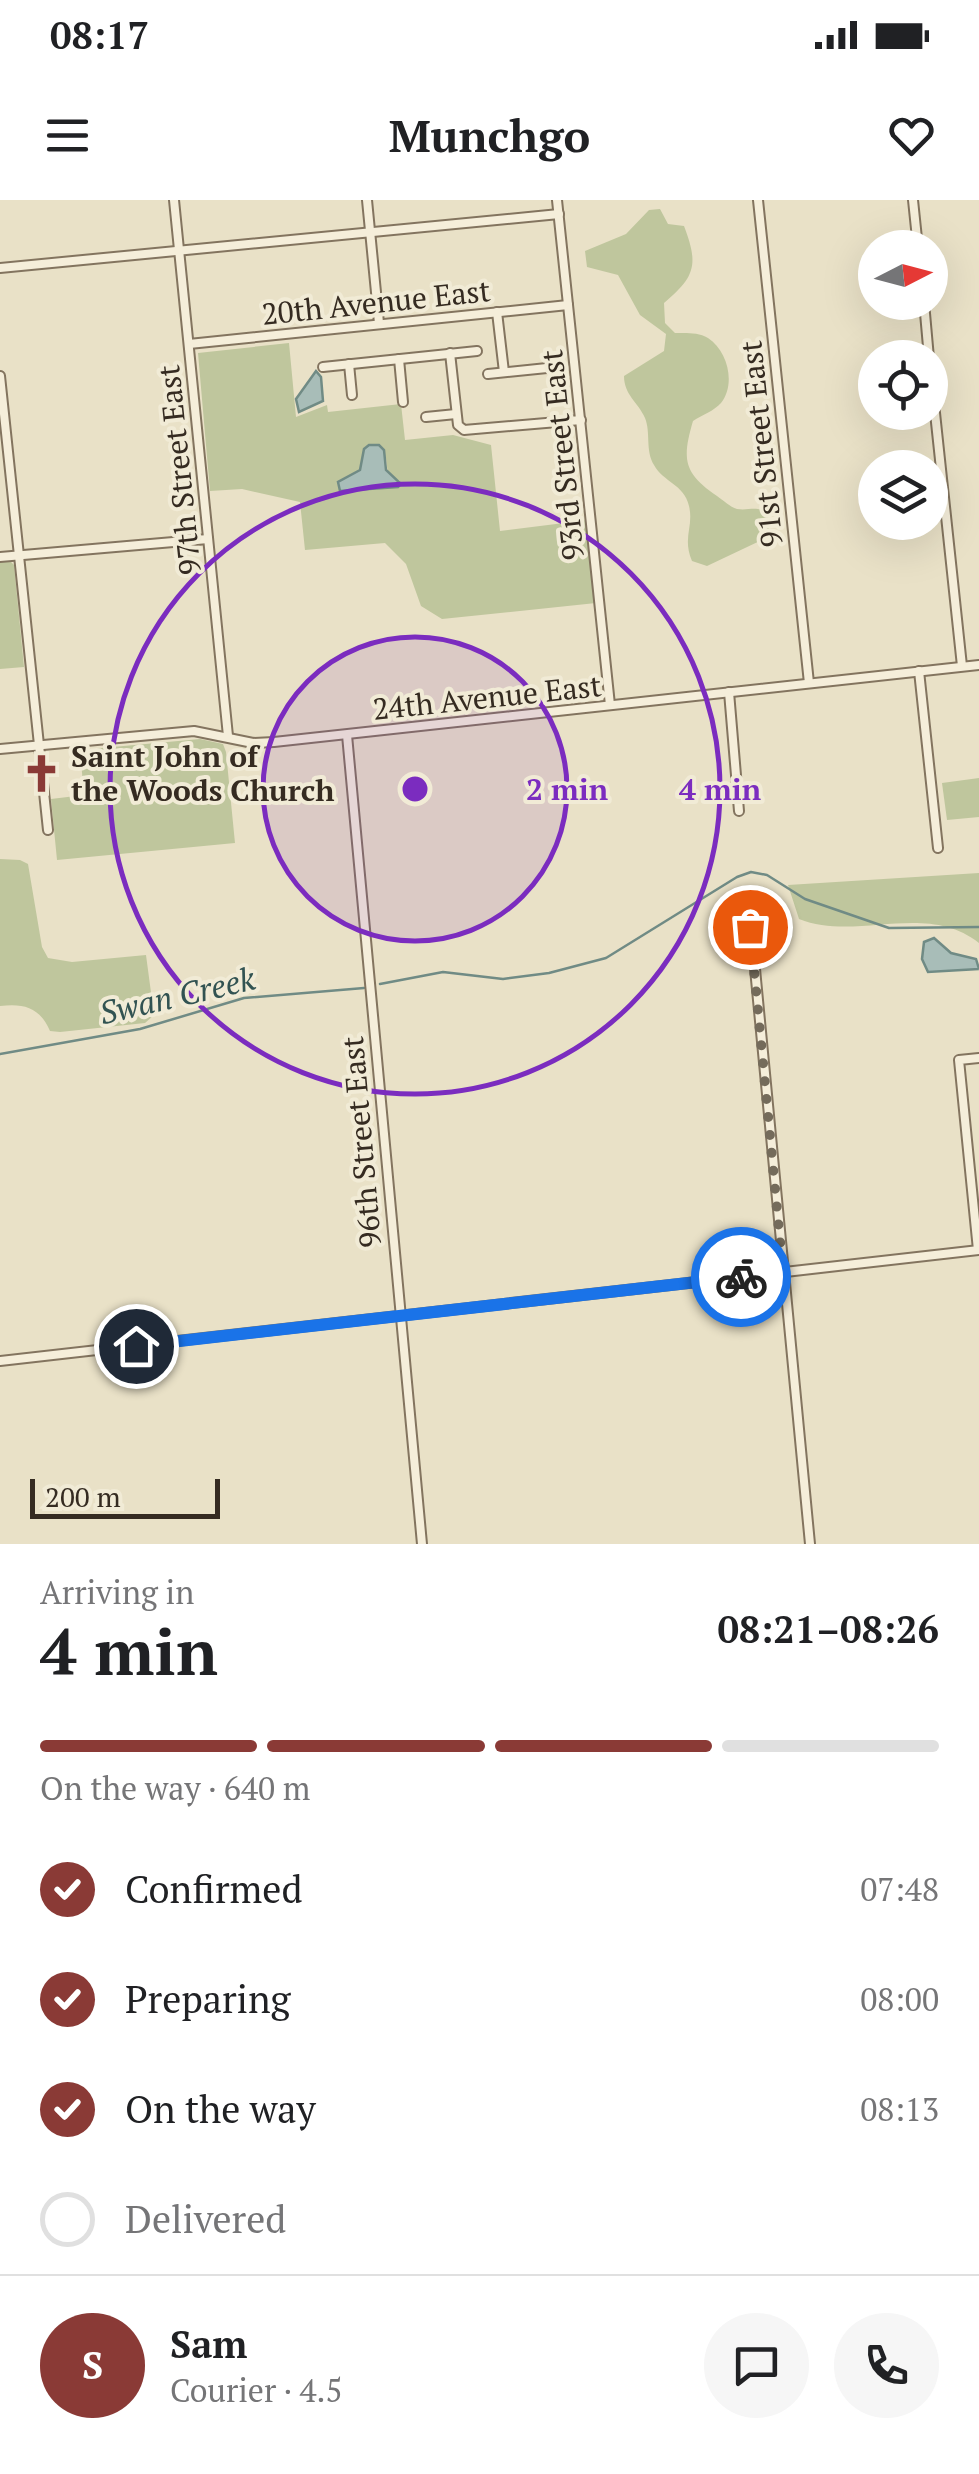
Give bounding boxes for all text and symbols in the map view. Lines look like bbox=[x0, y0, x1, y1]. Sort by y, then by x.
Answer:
text: 08:17 bbox=[50, 10, 149, 60]
text: Munchgo bbox=[389, 105, 590, 165]
icon: menu bbox=[40, 108, 95, 163]
icon: heart bbox=[884, 108, 939, 163]
north arrow bbox=[858, 230, 948, 320]
map controls bbox=[858, 230, 948, 540]
street label: 20th Avenue East bbox=[260, 270, 492, 334]
street label: 91st Street East bbox=[730, 339, 792, 549]
button: locate bbox=[858, 340, 948, 430]
street label: 93rd Street East bbox=[531, 348, 593, 562]
street label: 97th Street East bbox=[148, 363, 210, 577]
button: layers bbox=[858, 450, 948, 540]
street label: 24th Avenue East bbox=[371, 665, 603, 729]
place label: Saint John of the Woods Church bbox=[71, 736, 334, 810]
church icon: Saint John of the Woods Church bbox=[20, 752, 62, 794]
text: 2 min bbox=[526, 769, 608, 809]
text: 4 min bbox=[679, 769, 761, 809]
centre of rings bbox=[397, 771, 433, 807]
pin bbox=[708, 885, 793, 970]
icon: bag bbox=[723, 900, 778, 955]
water label: Swan Creek bbox=[95, 957, 259, 1033]
street label: 96th Street East bbox=[332, 1035, 390, 1249]
courier bbox=[691, 1227, 791, 1327]
icon: bike bbox=[714, 1250, 769, 1305]
pin bbox=[94, 1304, 179, 1389]
icon: home bbox=[109, 1319, 164, 1374]
scale bar bbox=[30, 1474, 220, 1518]
text: 200 m bbox=[45, 1478, 121, 1515]
text: Arriving in bbox=[40, 1571, 194, 1613]
text: 08:21–08:26 bbox=[717, 1604, 939, 1654]
text: 4 min bbox=[40, 1607, 218, 1694]
text: On the way · 640 m bbox=[40, 1767, 310, 1809]
icon: check bbox=[40, 1862, 95, 1917]
text: Confirmed bbox=[125, 1864, 303, 1914]
text: 07:48 bbox=[860, 1868, 939, 1910]
icon: check bbox=[40, 1972, 95, 2027]
text: Preparing bbox=[125, 1974, 291, 2024]
text: 08:00 bbox=[860, 1978, 939, 2020]
icon: check bbox=[40, 2082, 95, 2137]
text: On the way bbox=[125, 2084, 316, 2134]
text: 08:13 bbox=[860, 2088, 939, 2130]
text: Delivered bbox=[125, 2194, 286, 2244]
button: chat bbox=[704, 2313, 809, 2418]
button: phone bbox=[834, 2313, 939, 2418]
text: Sam bbox=[170, 2319, 247, 2369]
text: S bbox=[82, 2340, 103, 2390]
text: Courier · 4.5 bbox=[170, 2369, 342, 2411]

